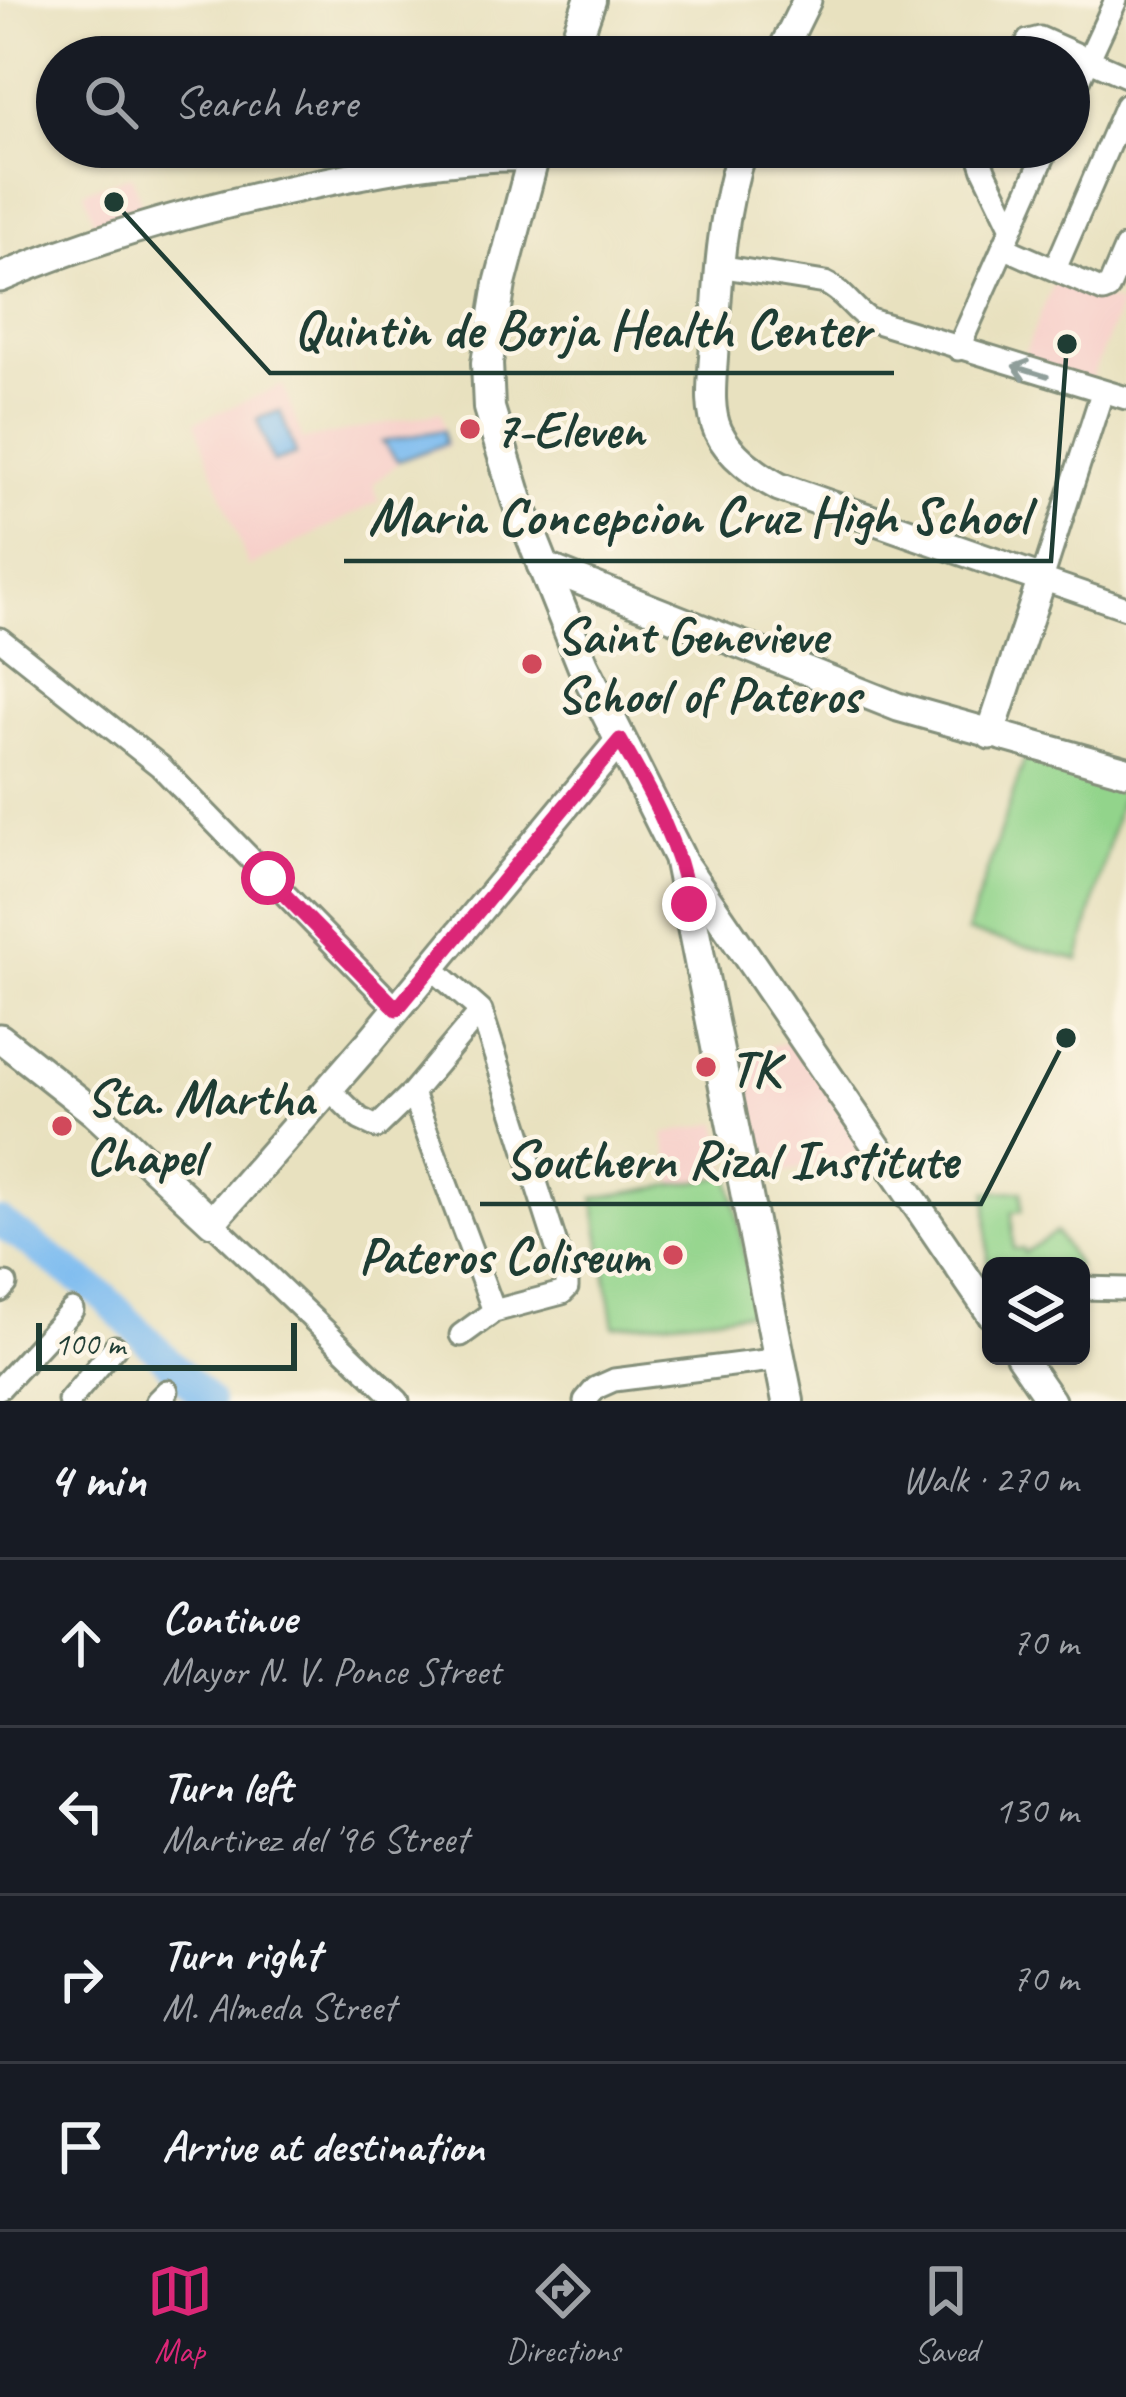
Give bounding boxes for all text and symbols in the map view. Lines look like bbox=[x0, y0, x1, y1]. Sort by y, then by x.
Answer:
search box bbox=[36, 36, 1090, 168]
icon: search bbox=[78, 69, 144, 135]
text: Search here bbox=[174, 74, 357, 131]
callout: Quintin de Borja Health Center bbox=[270, 283, 894, 373]
text: Quintin de Borja Health Center bbox=[294, 295, 876, 363]
one-way arrow bbox=[1012, 359, 1050, 381]
place label: 7-Eleven bbox=[494, 398, 647, 462]
marker: 7-Eleven bbox=[457, 416, 483, 442]
callout: Maria Concepcion Cruz High School bbox=[344, 471, 1051, 561]
text: Maria Concepcion Cruz High School bbox=[368, 482, 1038, 550]
place label: Saint Genevieve School of Pateros bbox=[556, 604, 865, 727]
marker: Saint Genevieve School of Pateros bbox=[519, 651, 545, 677]
route start bbox=[241, 851, 295, 905]
route end bbox=[662, 877, 716, 931]
place label: TK bbox=[730, 1036, 786, 1100]
marker: TK bbox=[693, 1054, 719, 1080]
place label: Sta. Martha Chapel bbox=[86, 1066, 318, 1189]
marker: Sta. Martha Chapel bbox=[49, 1113, 75, 1139]
callout: Southern Rizal Institute bbox=[480, 1114, 981, 1204]
text: Southern Rizal Institute bbox=[504, 1126, 962, 1194]
place label: Pateros Coliseum bbox=[359, 1224, 652, 1288]
marker: Pateros Coliseum bbox=[660, 1242, 686, 1268]
map controls bbox=[982, 1257, 1090, 1365]
button: layers bbox=[982, 1257, 1090, 1365]
scale bar bbox=[36, 1317, 297, 1370]
text: 100 m bbox=[54, 1323, 125, 1365]
text: 4 min bbox=[48, 1447, 146, 1511]
text: Walk · 270 m bbox=[902, 1455, 1078, 1504]
text: Continue bbox=[162, 1590, 296, 1647]
icon: ahead bbox=[48, 1610, 114, 1676]
text: 70 m bbox=[1012, 1618, 1078, 1667]
text: Mayor N. V. Ponce Street bbox=[162, 1647, 501, 1696]
text: Turn left bbox=[162, 1758, 292, 1815]
icon: left bbox=[48, 1778, 114, 1844]
text: 130 m bbox=[994, 1786, 1078, 1835]
text: Martirez del '96 Street bbox=[162, 1815, 468, 1864]
text: Turn right bbox=[162, 1926, 320, 1983]
icon: right bbox=[48, 1946, 114, 2012]
text: 70 m bbox=[1012, 1954, 1078, 2003]
text: M. Almeda Street bbox=[162, 1983, 395, 2032]
icon: arrive bbox=[48, 2114, 114, 2180]
text: Arrive at destination bbox=[162, 2118, 484, 2175]
tab: Map bbox=[147, 2258, 213, 2372]
tab: Directions bbox=[506, 2258, 620, 2372]
tab: Saved bbox=[913, 2258, 979, 2372]

